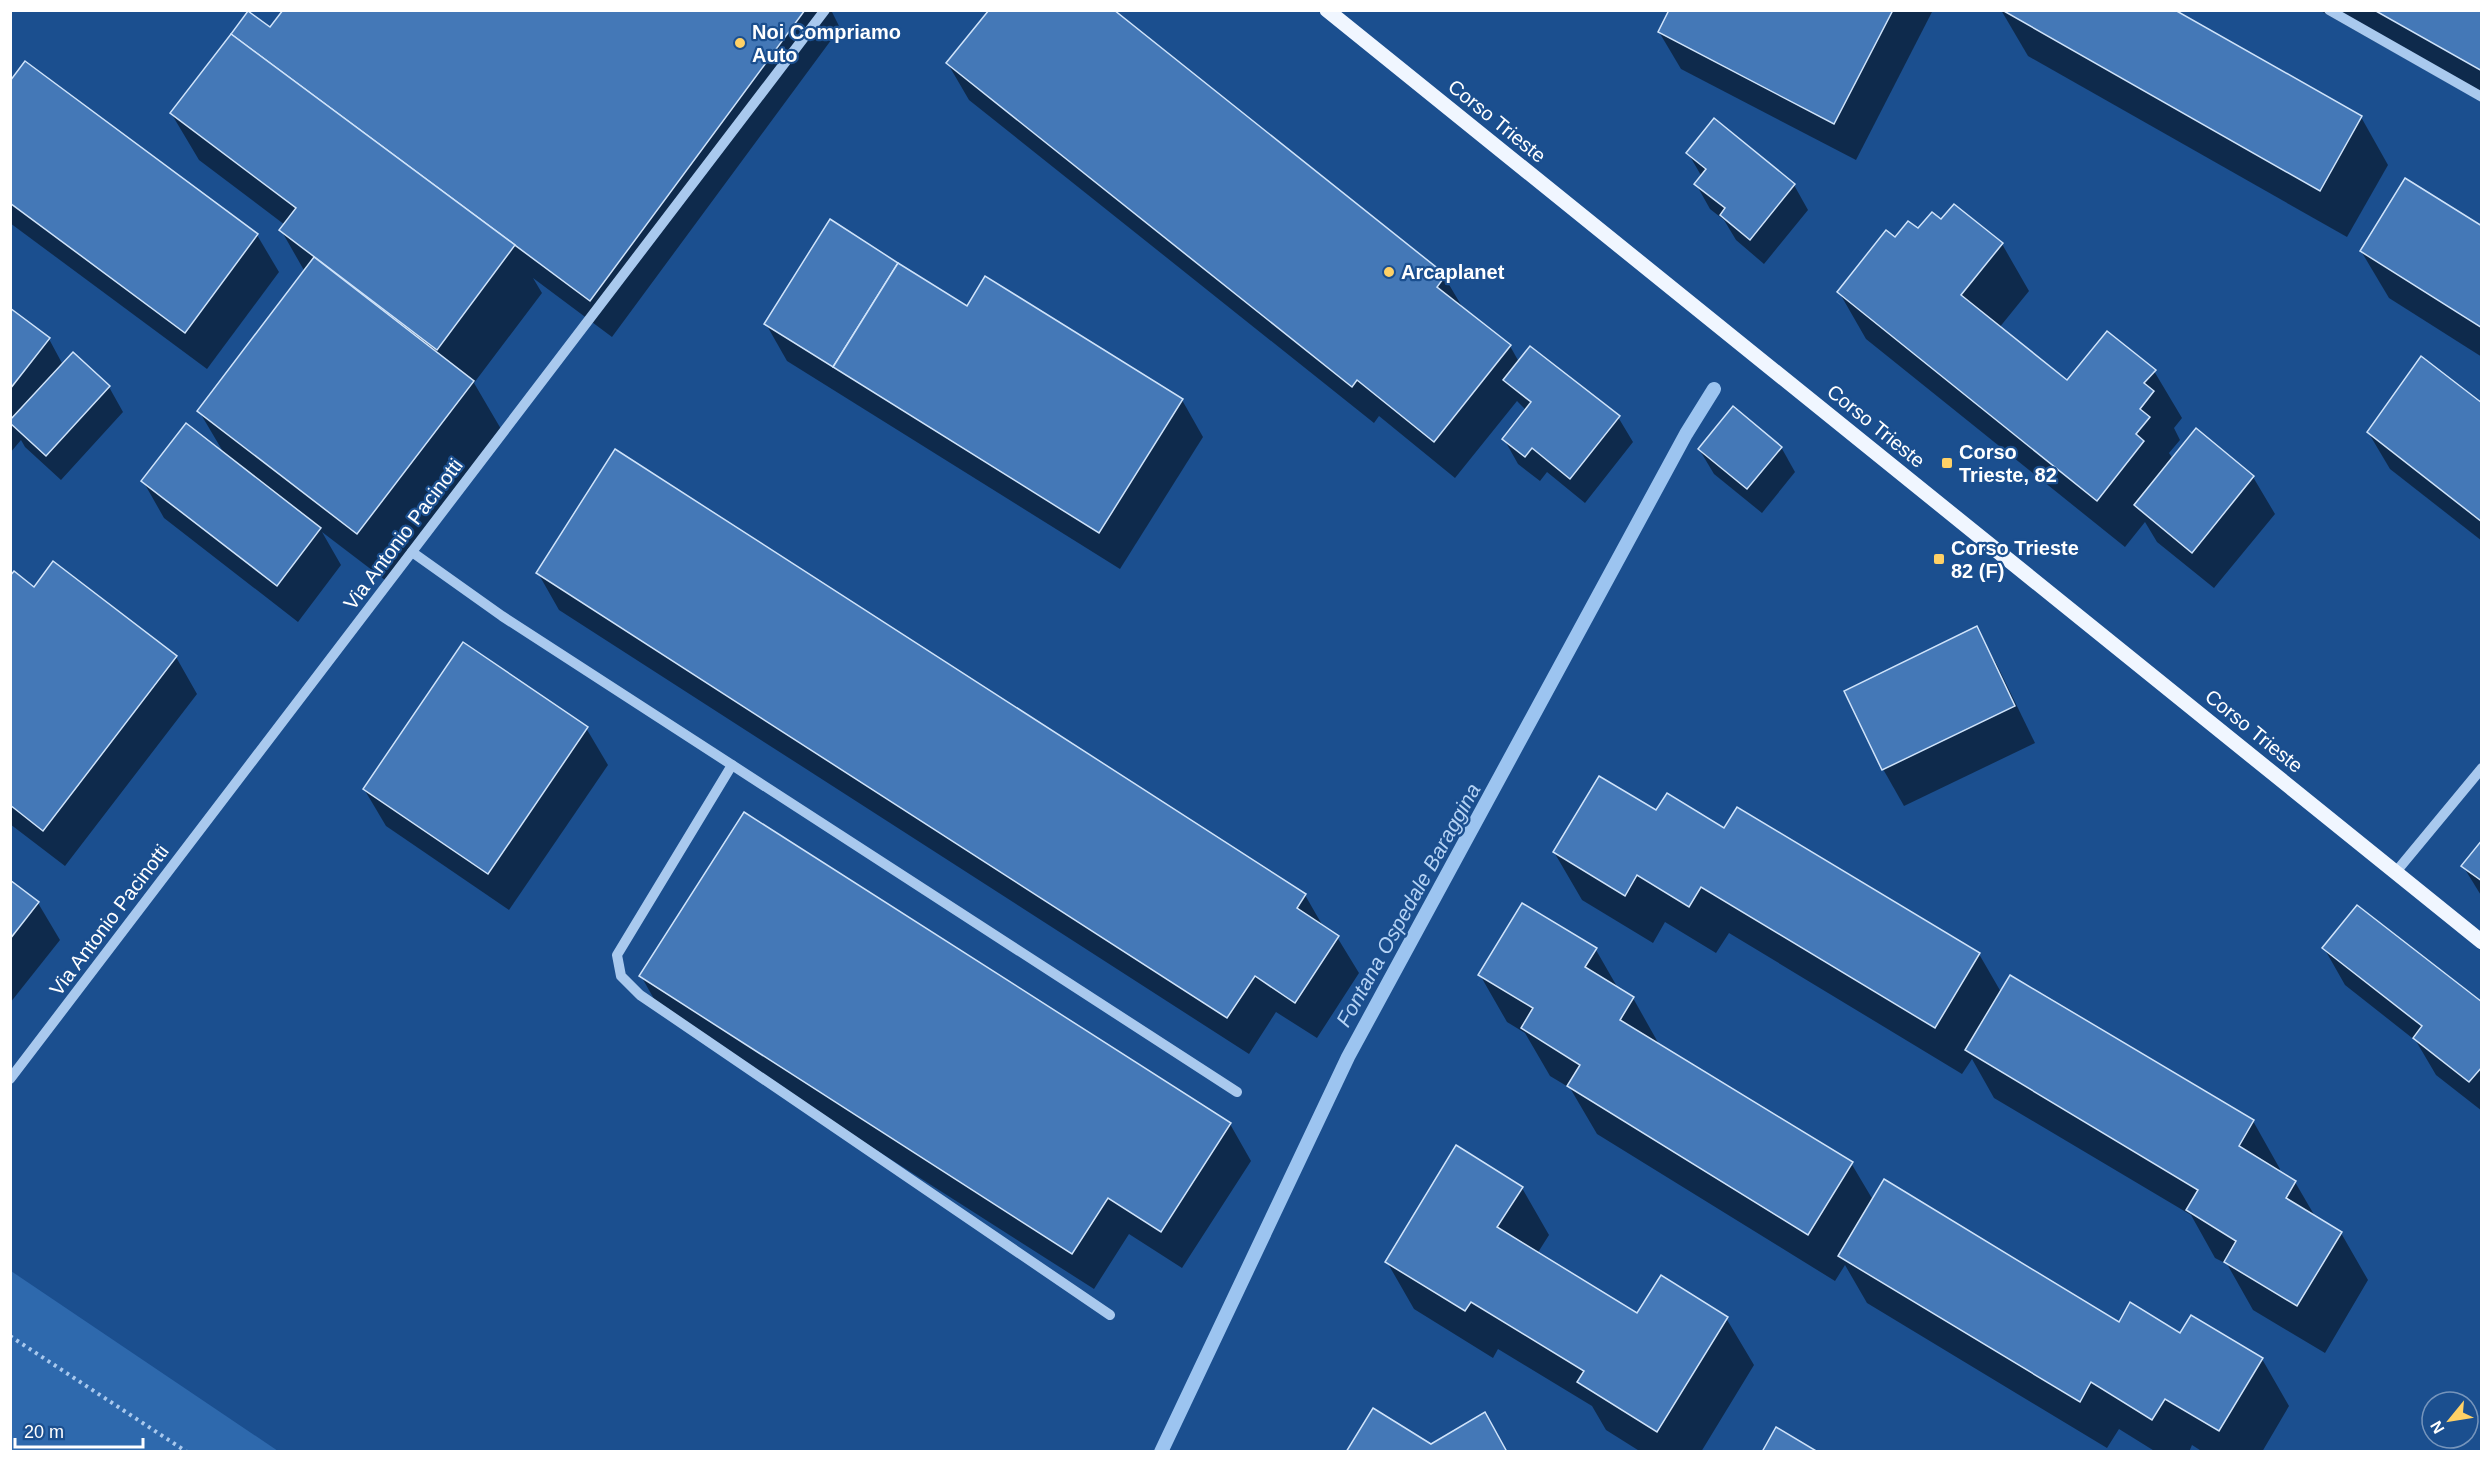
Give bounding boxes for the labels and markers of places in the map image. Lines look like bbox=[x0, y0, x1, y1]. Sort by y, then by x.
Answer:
place label: Noi Compriamo Auto bbox=[752, 21, 901, 66]
marker: Noi Compriamo Auto bbox=[733, 36, 747, 50]
place label: Arcaplanet bbox=[1401, 261, 1505, 283]
marker: Arcaplanet bbox=[1382, 265, 1396, 279]
place label: Corso Trieste, 82 bbox=[1959, 441, 2057, 486]
marker: Corso Trieste, 82 bbox=[1940, 456, 1954, 470]
place label: Corso Trieste 82 (F) bbox=[1951, 537, 2079, 582]
marker: Corso Trieste 82 (F) bbox=[1932, 552, 1946, 566]

